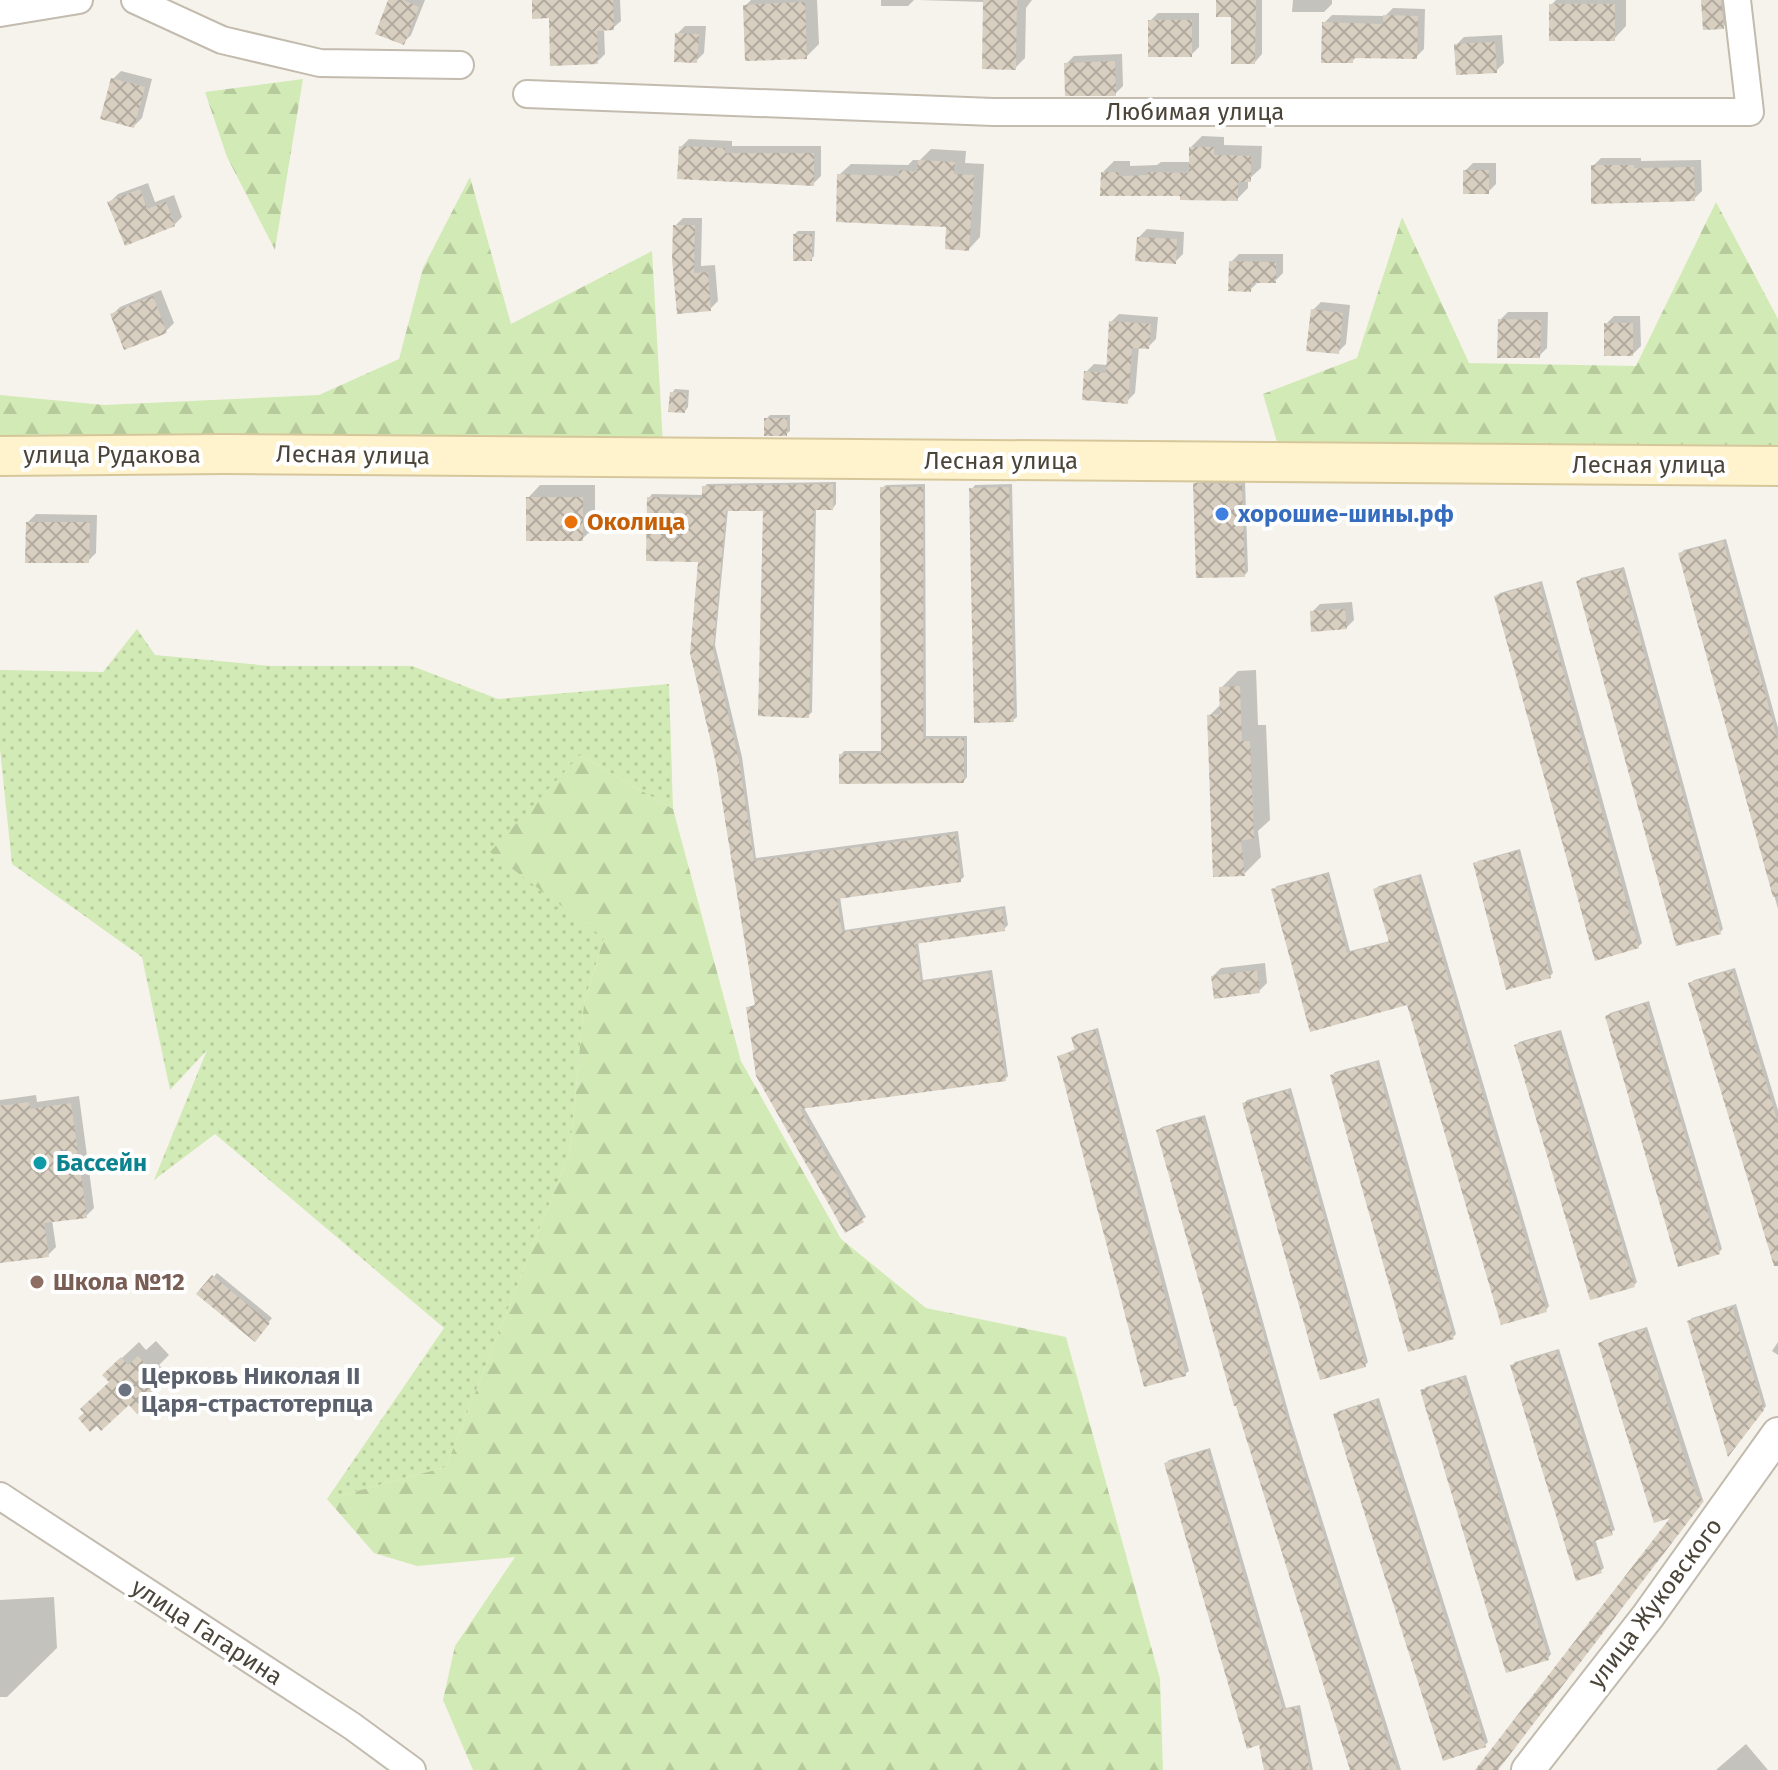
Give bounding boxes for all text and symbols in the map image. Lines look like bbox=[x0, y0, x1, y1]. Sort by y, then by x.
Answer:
street label: Любимая улица bbox=[1106, 98, 1284, 126]
street label: Лесная улица bbox=[276, 440, 430, 470]
street label: улица Рудакова bbox=[23, 441, 201, 469]
street label: Лесная улица bbox=[924, 447, 1078, 475]
street label: Лесная улица bbox=[1572, 451, 1726, 479]
place label: хорошие-шины.рф bbox=[1237, 500, 1454, 528]
marker: хорошие-шины.рф bbox=[1213, 505, 1231, 523]
place label: Околица bbox=[587, 508, 685, 536]
marker: Околица bbox=[562, 513, 580, 531]
place label: Бассейн bbox=[56, 1149, 147, 1177]
marker: Бассейн bbox=[31, 1154, 49, 1172]
place label: Школа №12 bbox=[53, 1268, 185, 1296]
marker: Школа №12 bbox=[28, 1273, 46, 1291]
place label: Церковь Николая II Царя-страстотерпца bbox=[141, 1362, 373, 1418]
marker: Церковь Николая II Царя-страстотерпца bbox=[116, 1381, 134, 1399]
street label: улица Жуковского bbox=[1582, 1512, 1728, 1694]
street label: улица Гагарина bbox=[126, 1573, 288, 1691]

